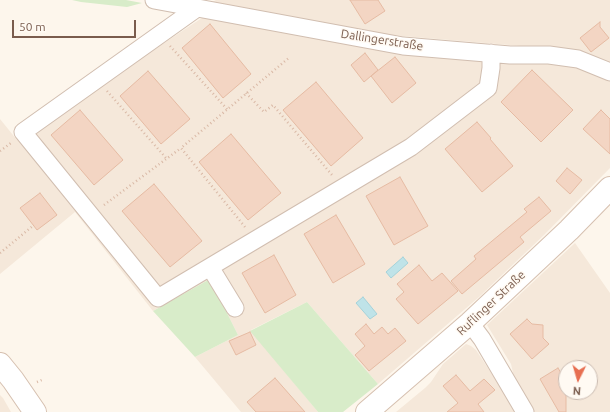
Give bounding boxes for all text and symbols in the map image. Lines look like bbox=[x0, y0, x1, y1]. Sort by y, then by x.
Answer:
scale bar bbox=[14, 12, 138, 38]
text: 50 m bbox=[19, 20, 46, 33]
street label: Dallingerstraße bbox=[340, 26, 424, 54]
street label: Ruflinger Straße bbox=[454, 268, 528, 338]
north arrow bbox=[558, 360, 598, 400]
text: N bbox=[572, 385, 582, 397]

